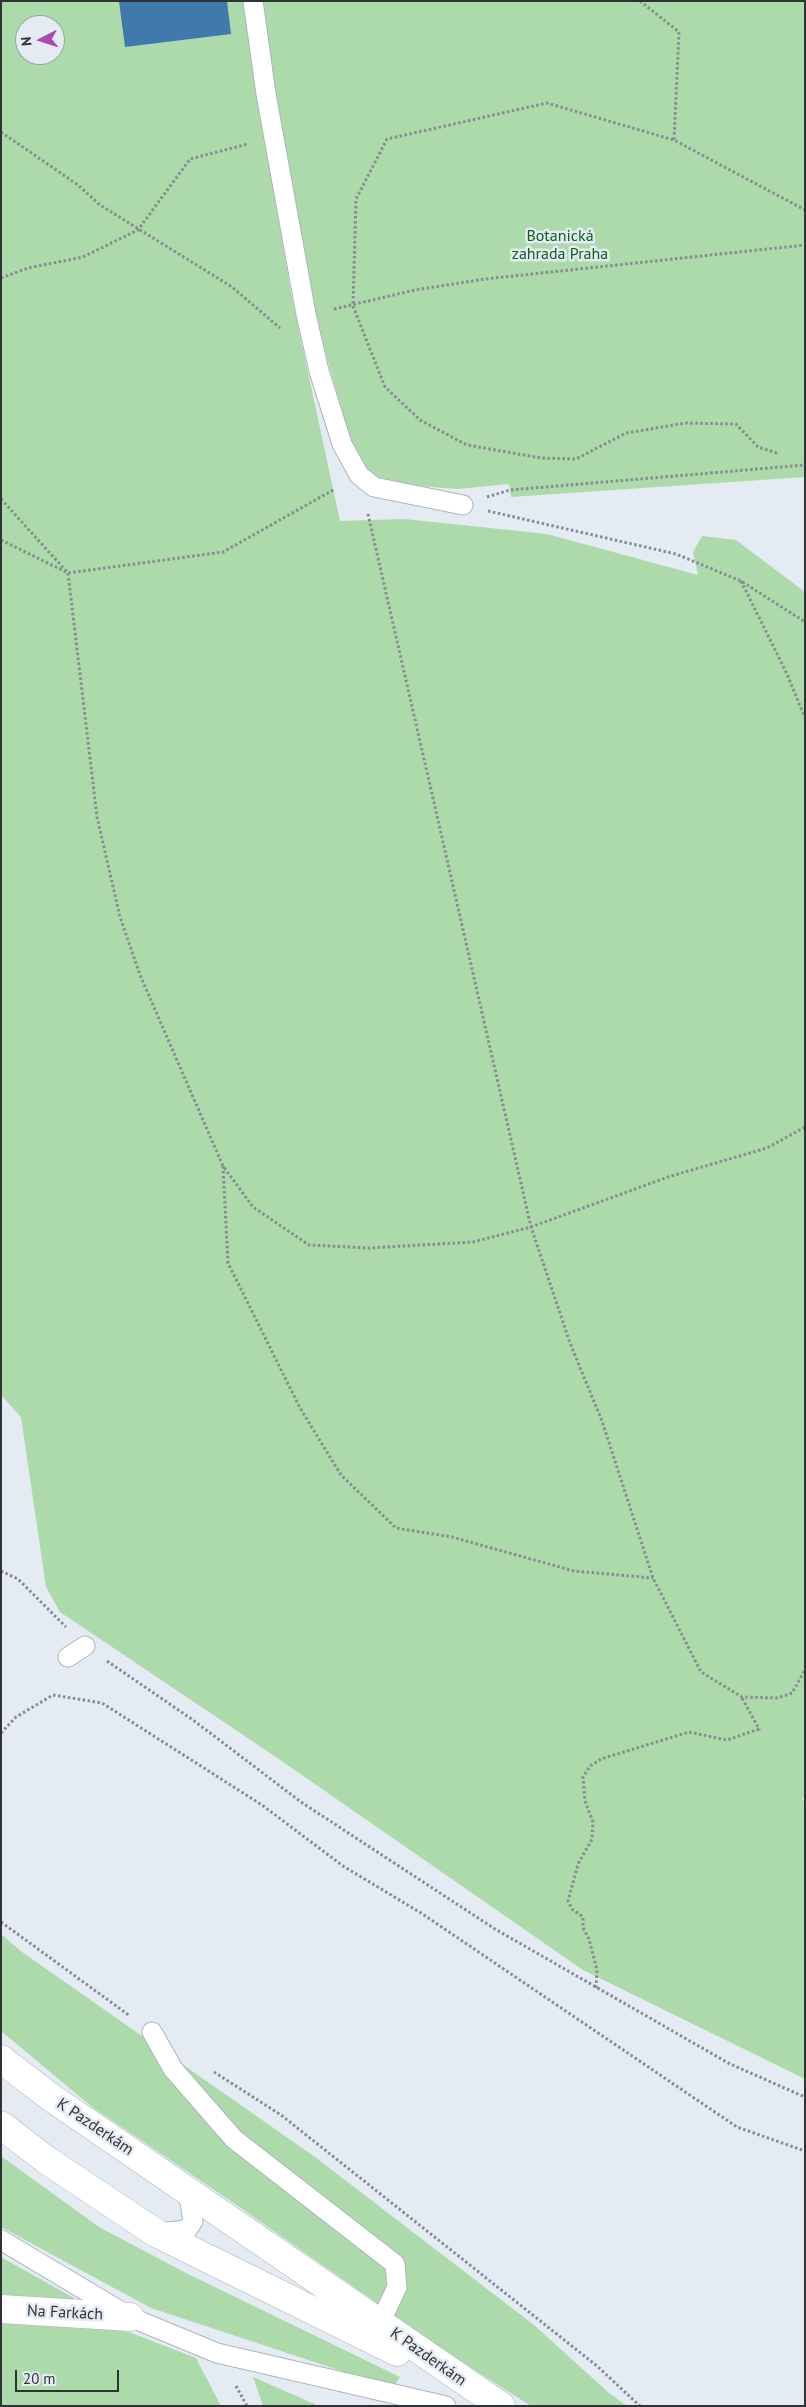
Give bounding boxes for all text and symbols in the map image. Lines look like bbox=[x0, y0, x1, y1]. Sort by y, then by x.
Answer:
north arrow bbox=[15, 15, 65, 65]
text: N bbox=[17, 36, 35, 47]
park label: Botanická zahrada Praha bbox=[512, 226, 608, 264]
street label: K Pazderkám bbox=[53, 2094, 137, 2160]
street label: Na Farkách bbox=[26, 2301, 104, 2325]
street label: K Pazderkám bbox=[386, 2324, 470, 2390]
scale bar bbox=[18, 2360, 121, 2392]
text: 20 m bbox=[23, 2369, 56, 2388]

